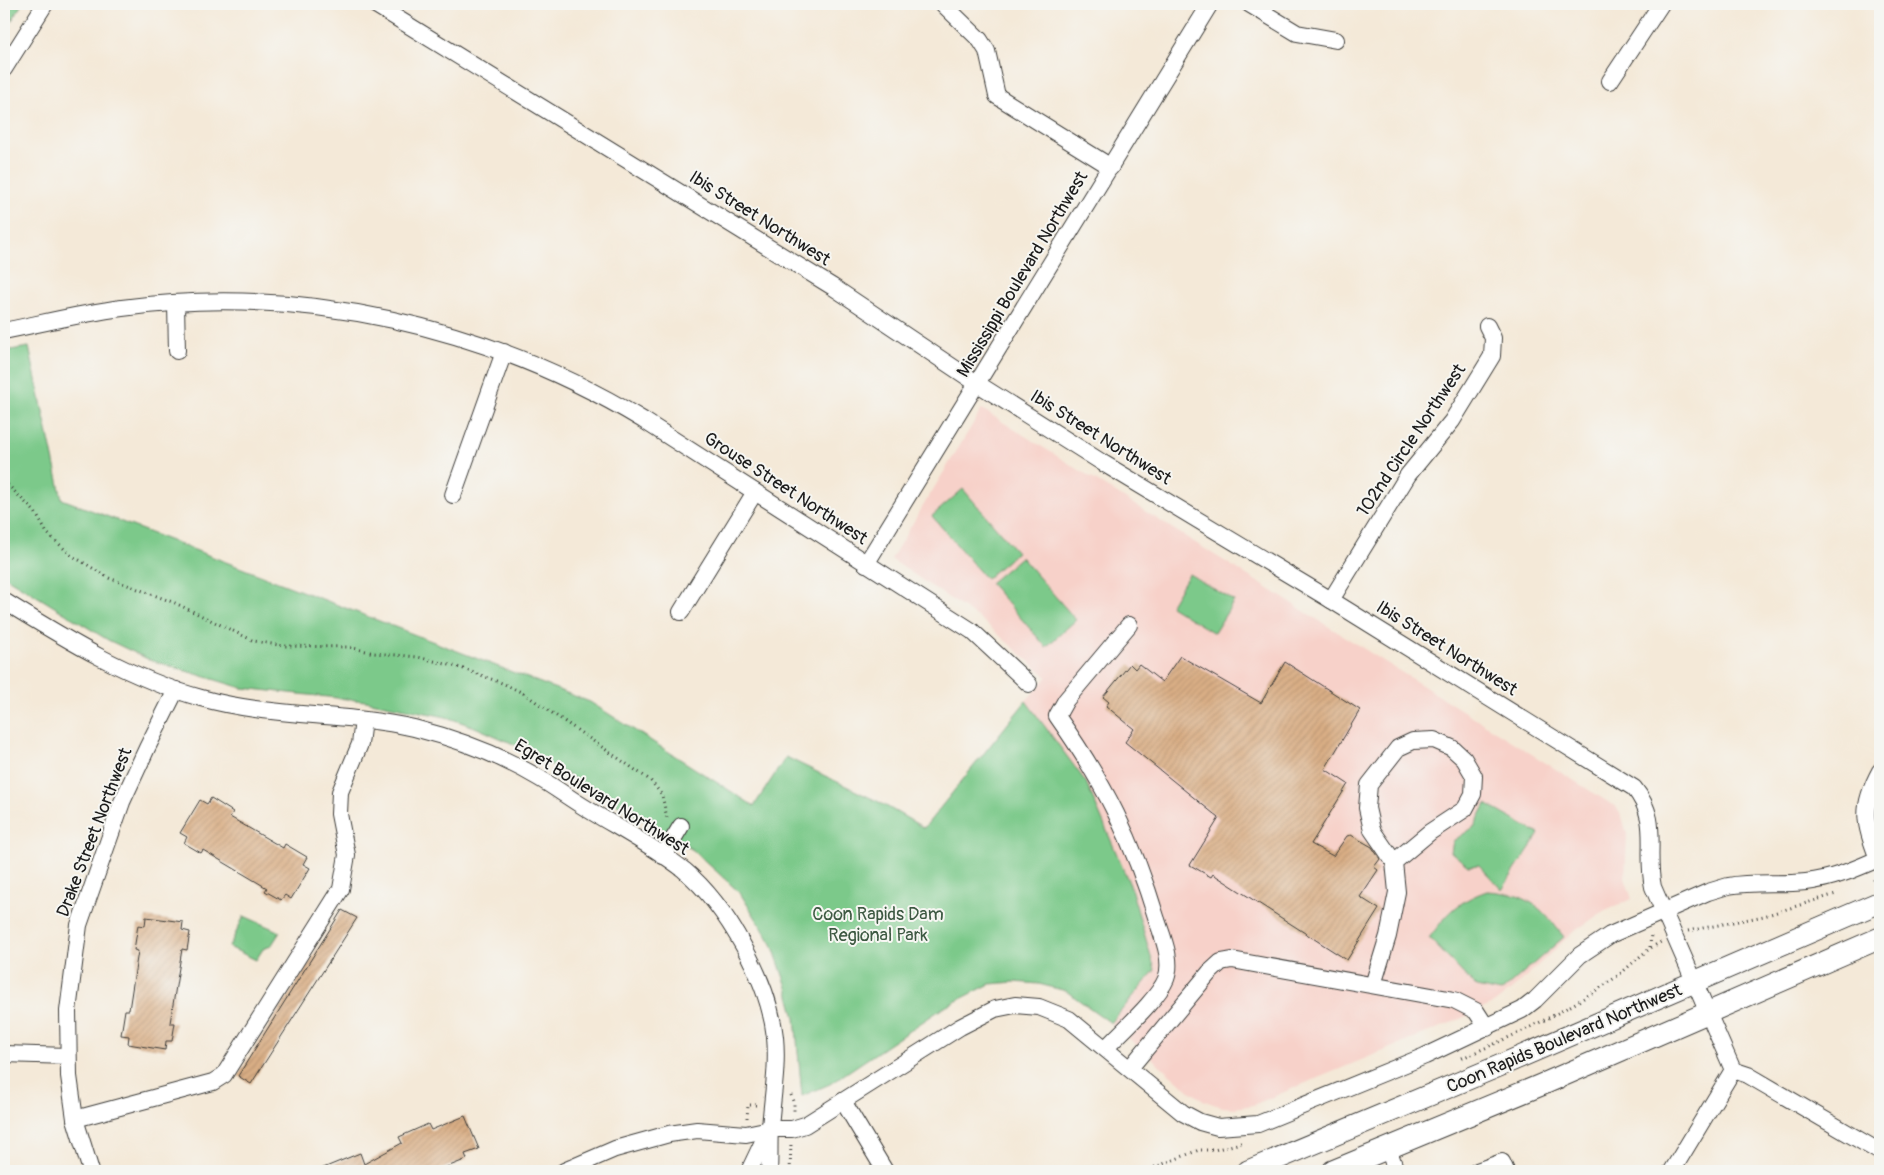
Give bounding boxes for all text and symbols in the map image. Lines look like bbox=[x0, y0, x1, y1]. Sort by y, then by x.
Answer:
street label: Ibis Street Northwest bbox=[685, 166, 835, 272]
street label: Mississippi Boulevard Northwest bbox=[952, 166, 1094, 382]
street label: 102nd Circle Northwest bbox=[1352, 359, 1472, 521]
street label: Ibis Street Northwest bbox=[1026, 385, 1176, 491]
street label: Grouse Street Northwest bbox=[700, 427, 873, 550]
street label: Ibis Street Northwest bbox=[1372, 596, 1522, 702]
street label: Egret Boulevard Northwest bbox=[510, 734, 694, 861]
street label: Drake Street Northwest bbox=[52, 744, 138, 920]
park label: Coon Rapids Dam Regional Park bbox=[812, 903, 944, 947]
street label: Coon Rapids Boulevard Northwest bbox=[1443, 978, 1686, 1099]

